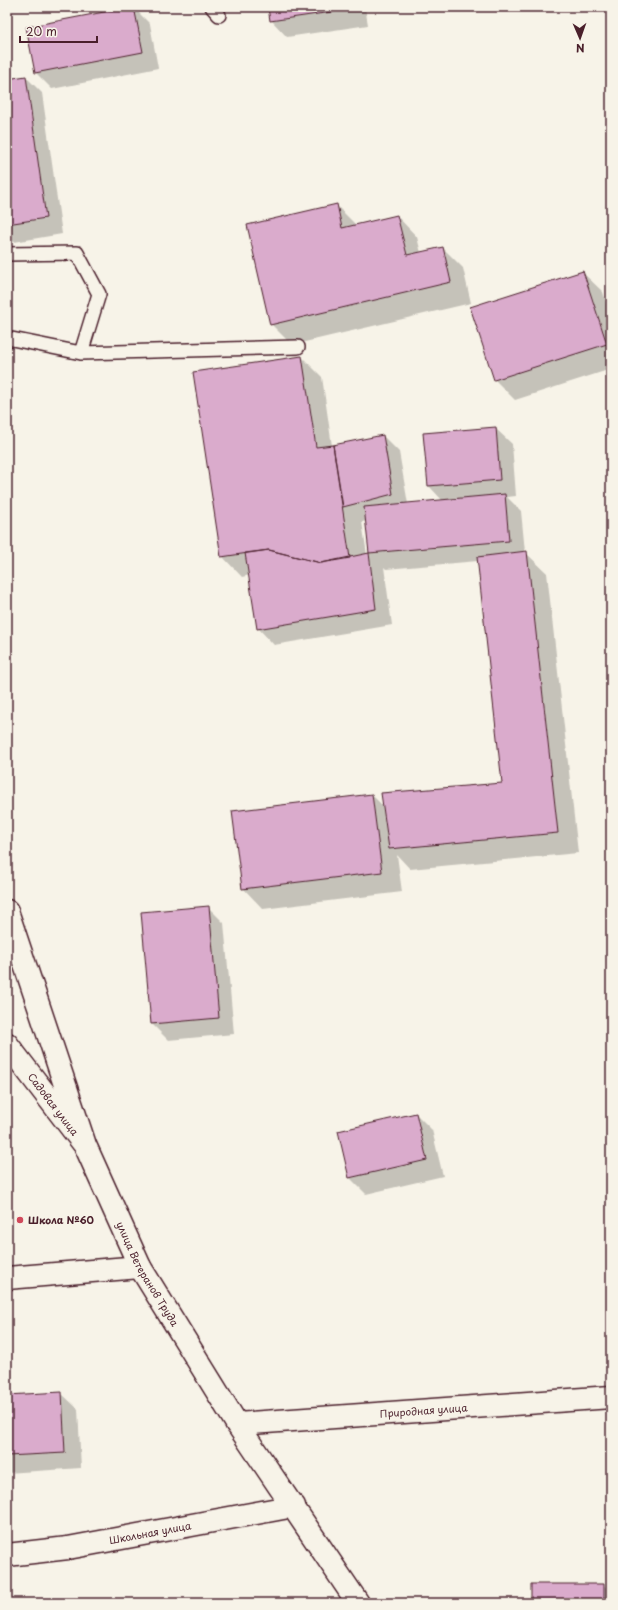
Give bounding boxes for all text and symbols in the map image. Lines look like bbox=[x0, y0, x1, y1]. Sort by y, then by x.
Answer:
scale bar bbox=[20, 18, 97, 44]
north arrow bbox=[560, 18, 600, 58]
text: 20 m bbox=[26, 22, 57, 40]
text: N bbox=[575, 40, 585, 57]
street label: Садовая улица bbox=[25, 1070, 83, 1139]
place label: Школа №60 bbox=[28, 1212, 95, 1227]
marker: Школа №60 bbox=[15, 1215, 25, 1225]
street label: улица Ветеранов Труда bbox=[113, 1219, 183, 1330]
street label: Природная улица bbox=[379, 1399, 469, 1421]
street label: Школьная улица bbox=[108, 1517, 193, 1547]

